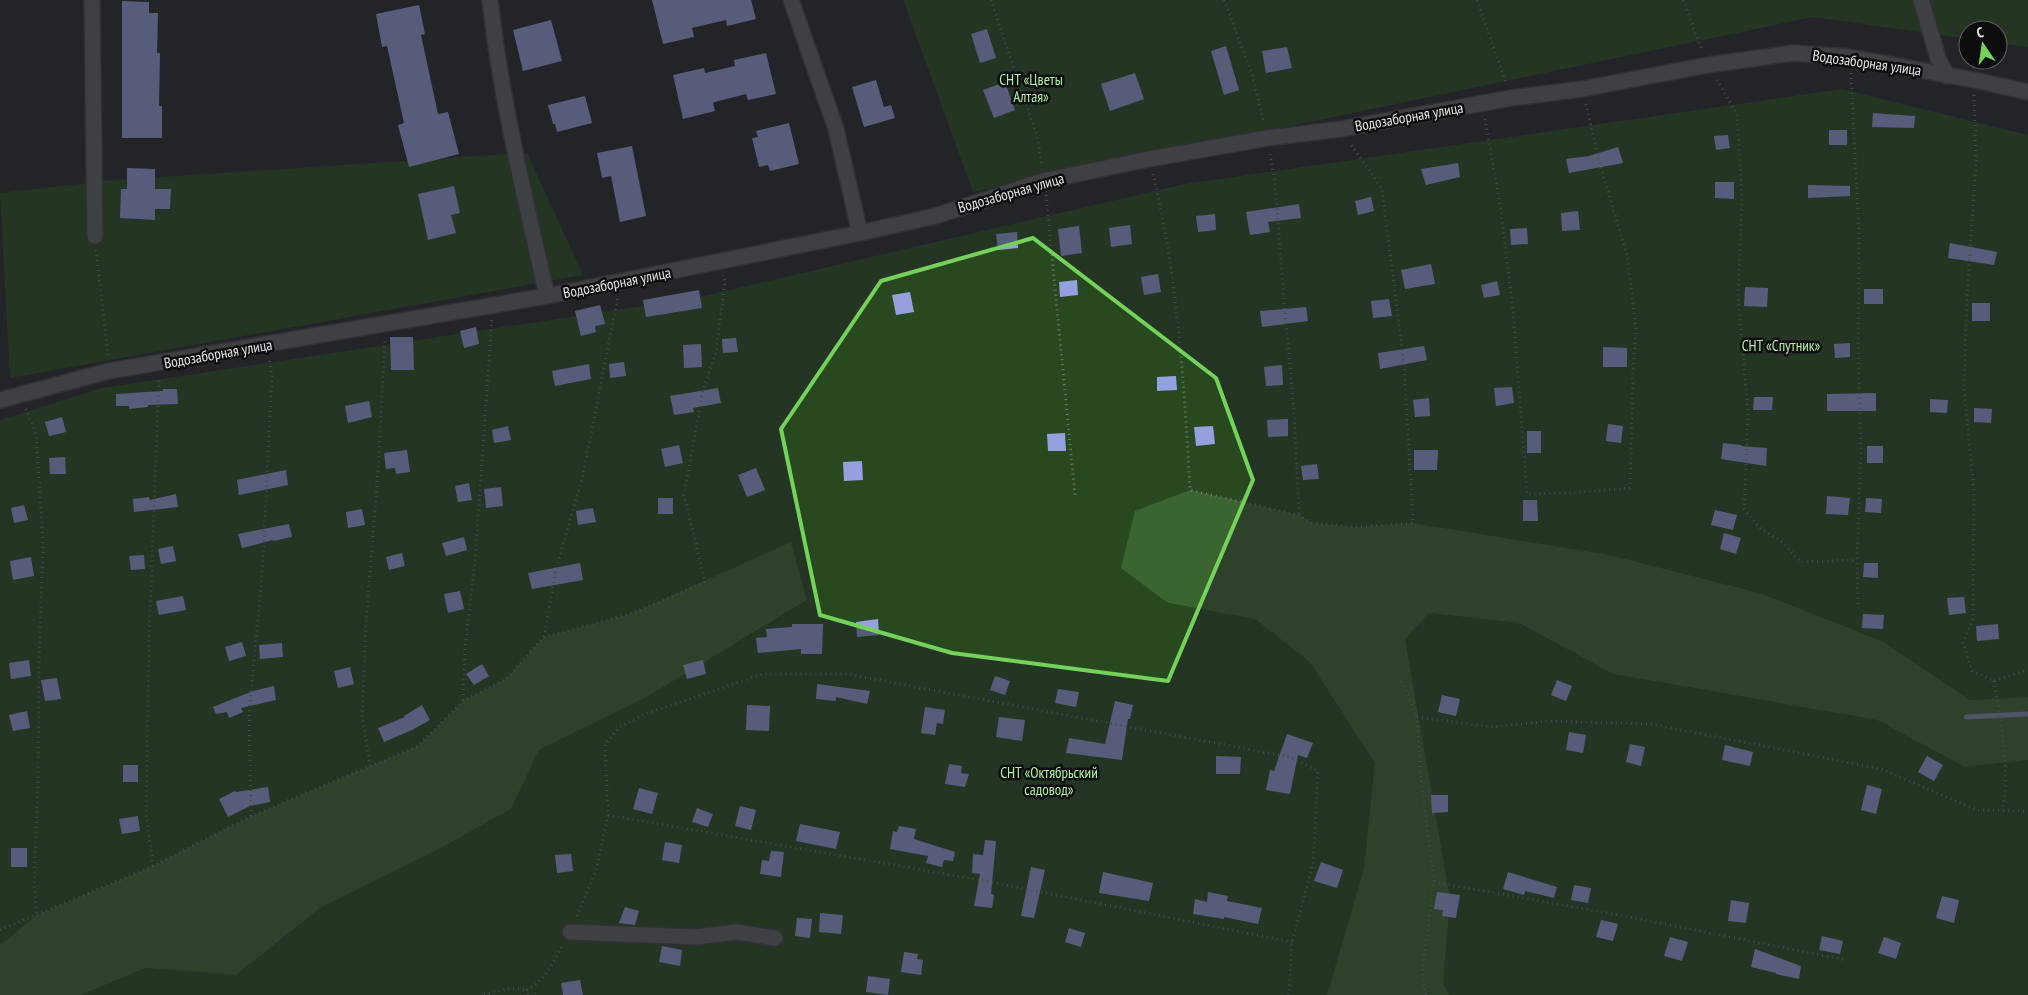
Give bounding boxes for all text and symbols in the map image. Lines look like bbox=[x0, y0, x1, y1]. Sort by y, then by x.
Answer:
north arrow bbox=[1958, 20, 2008, 70]
text: С bbox=[1975, 23, 1986, 42]
street label: Водозаборная улица bbox=[1812, 45, 1923, 80]
park label: СНТ «Цветы Алтая» bbox=[999, 70, 1063, 106]
street label: Водозаборная улица bbox=[1353, 98, 1465, 135]
street label: Водозаборная улица bbox=[956, 168, 1066, 217]
street label: Водозаборная улица bbox=[561, 263, 672, 302]
street label: Водозаборная улица bbox=[162, 335, 274, 372]
park label: СНТ «Спутник» bbox=[1742, 336, 1821, 355]
park label: СНТ «Октябрьский садовод» bbox=[1000, 763, 1098, 799]

